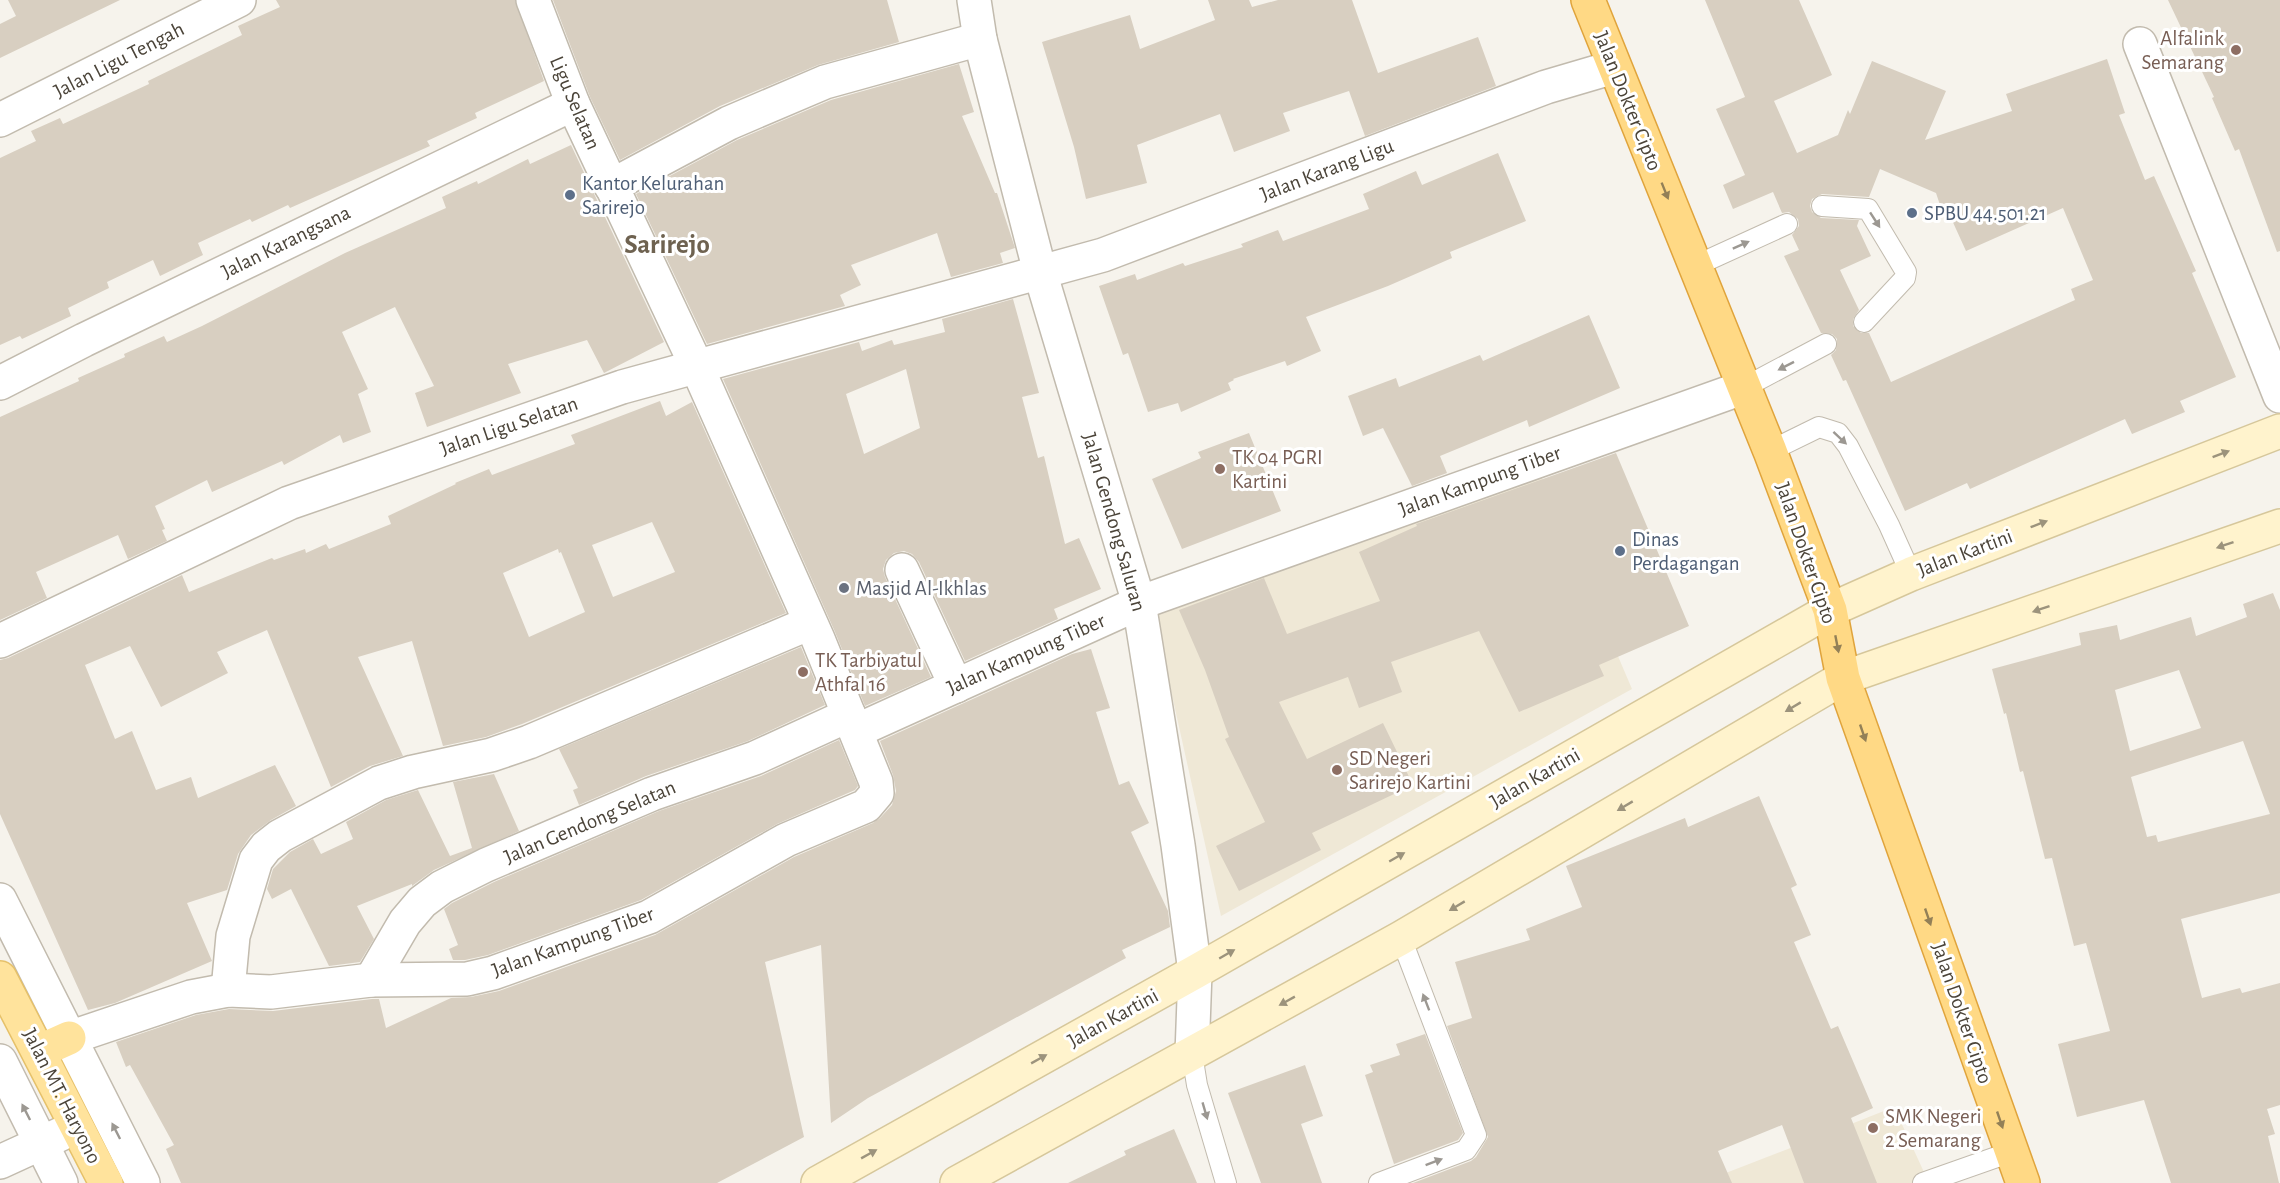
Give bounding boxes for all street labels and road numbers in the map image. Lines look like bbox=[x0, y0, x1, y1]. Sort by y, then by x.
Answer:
street label: Jalan Ligu Tengah bbox=[51, 18, 187, 102]
street label: Jalan Dokter Cipto bbox=[1591, 28, 1665, 174]
street label: Ligu Selatan bbox=[546, 53, 604, 153]
street label: Jalan Karang Ligu bbox=[1257, 135, 1397, 205]
street label: Jalan Karangsana bbox=[218, 202, 354, 282]
street label: Jalan Ligu Selatan bbox=[437, 393, 581, 459]
street label: Jalan Gendong Saluran bbox=[1078, 430, 1150, 614]
street label: Jalan Kampung Tiber bbox=[1396, 442, 1564, 520]
street label: Jalan Dokter Cipto bbox=[1772, 480, 1840, 626]
street label: Jalan Kartini bbox=[1915, 525, 2015, 581]
street label: Jalan Kampung Tiber bbox=[944, 610, 1108, 698]
street label: Jalan Kartini bbox=[1486, 744, 1584, 812]
street label: Jalan Gendong Selatan bbox=[501, 776, 679, 868]
street label: Jalan Kampung Tiber bbox=[489, 903, 657, 981]
street label: Jalan Dokter Cipto bbox=[1928, 940, 1996, 1086]
street label: Jalan Kartini bbox=[1064, 985, 1162, 1051]
street label: Jalan MT. Haryono bbox=[19, 1025, 105, 1167]

